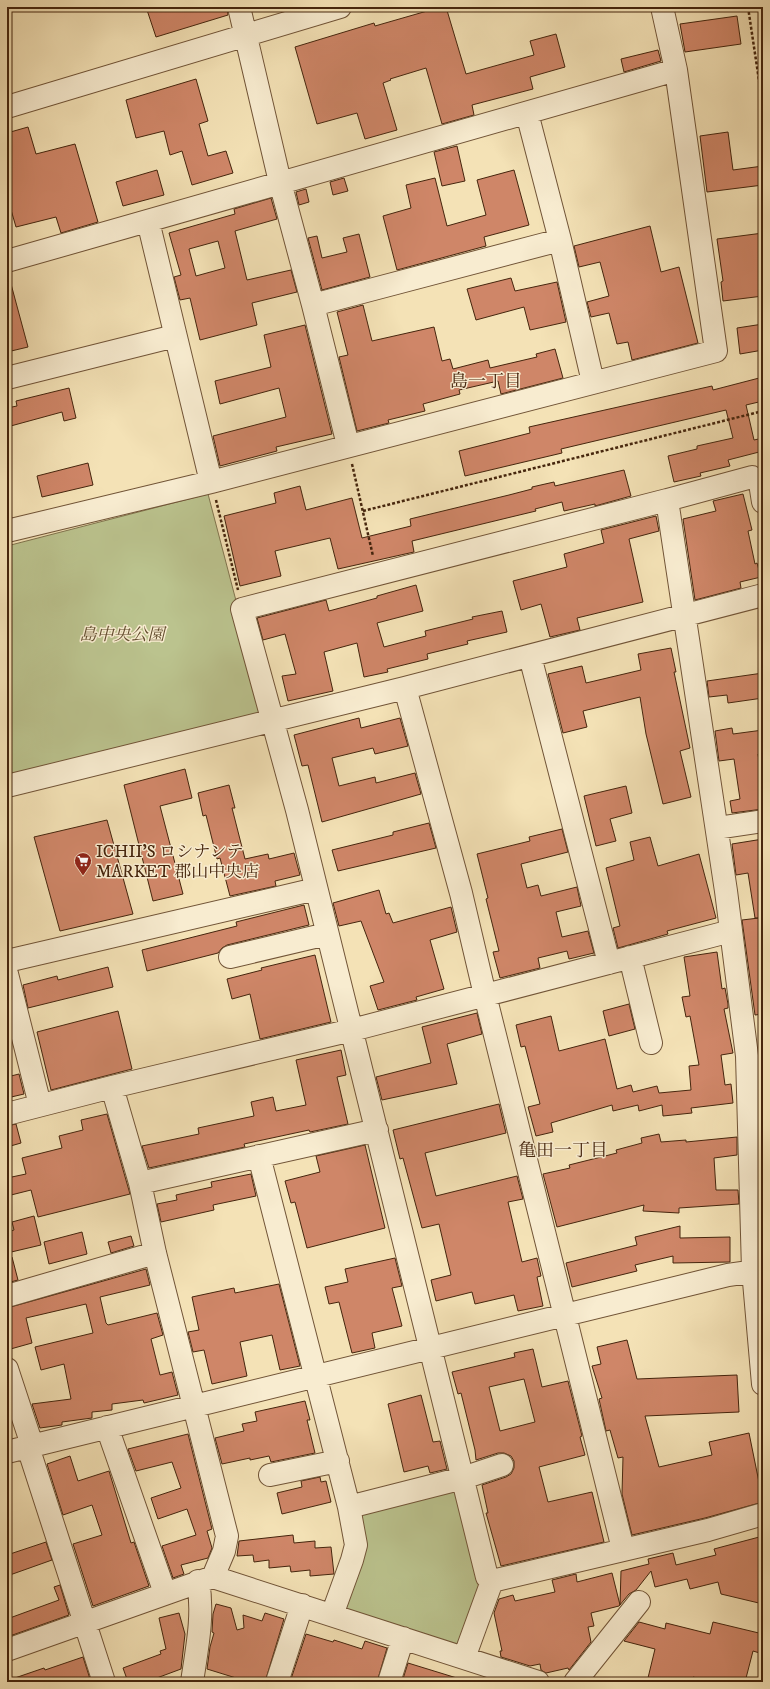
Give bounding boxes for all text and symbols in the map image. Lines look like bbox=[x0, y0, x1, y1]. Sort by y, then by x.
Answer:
district label: 島一丁目 bbox=[450, 371, 522, 393]
park label: 島中央公園 bbox=[80, 624, 167, 646]
place label: ICHII’S ロシナンテ MARKET 郡山中央店 bbox=[96, 841, 259, 883]
supermarket icon: ICHII’S ロシナンテ MARKET 郡山中央店 bbox=[73, 851, 93, 876]
district label: 亀田一丁目 bbox=[518, 1140, 608, 1162]

